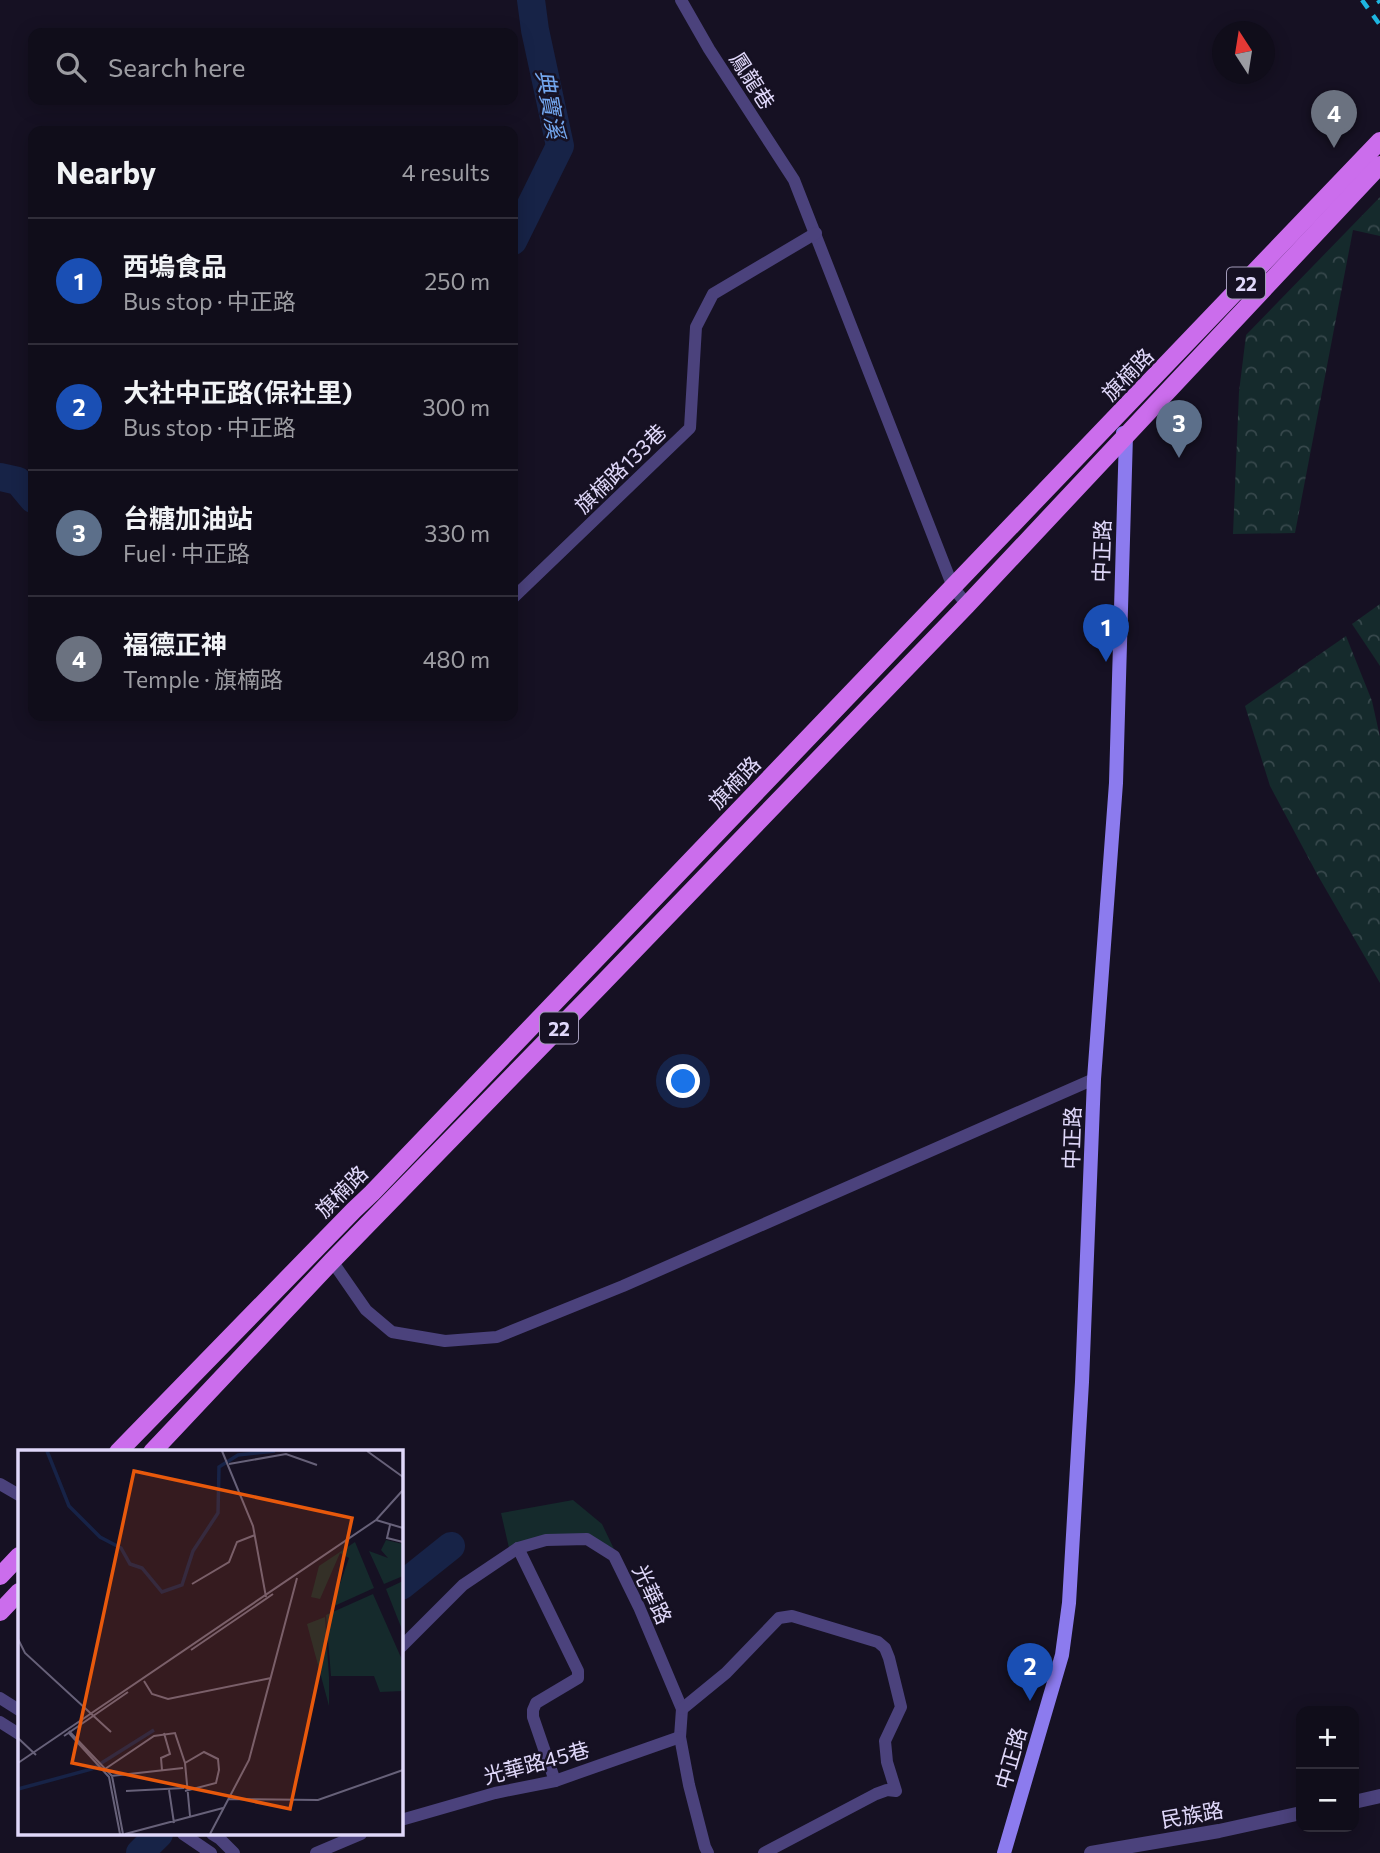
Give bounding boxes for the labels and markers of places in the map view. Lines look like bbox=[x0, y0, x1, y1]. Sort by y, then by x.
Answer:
pin: 4 bbox=[1311, 90, 1357, 148]
pin: 3 bbox=[1156, 400, 1202, 458]
pin: 1 bbox=[1083, 604, 1129, 662]
pin: 2 bbox=[1007, 1643, 1053, 1701]

